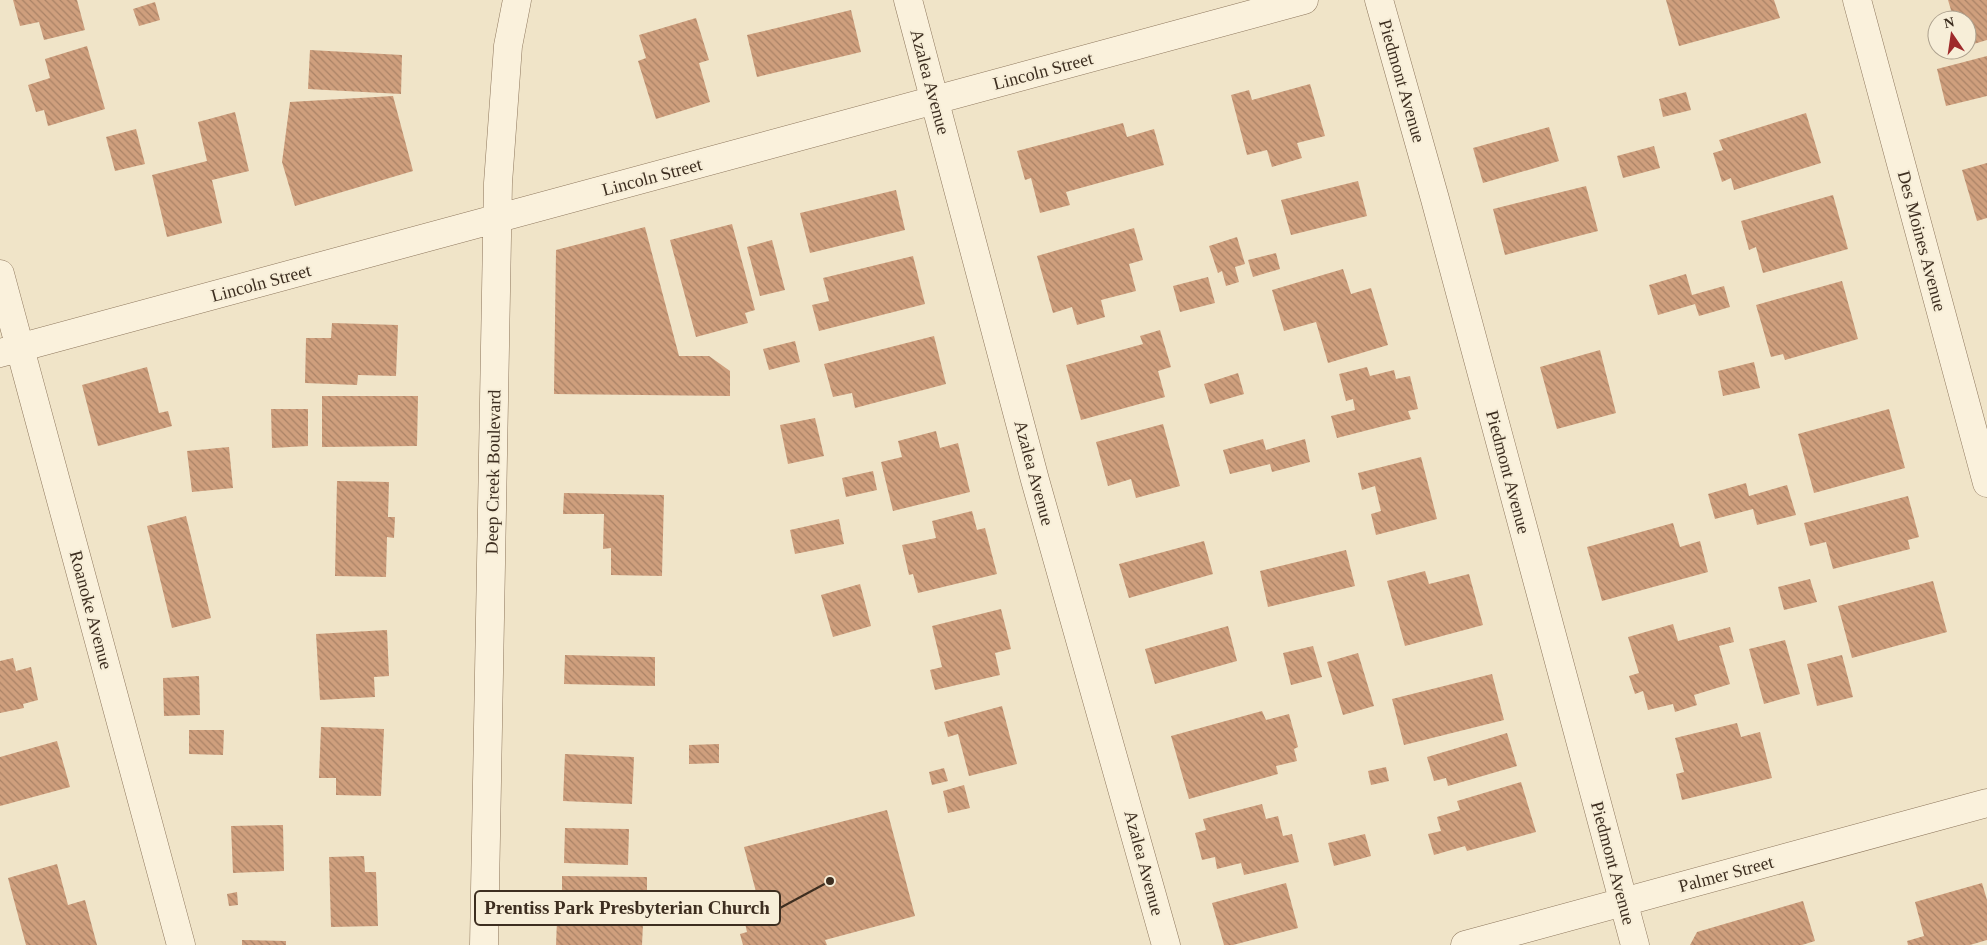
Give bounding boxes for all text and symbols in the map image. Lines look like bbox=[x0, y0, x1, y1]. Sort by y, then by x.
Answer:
north arrow bbox=[1927, 10, 1977, 60]
text: N bbox=[1943, 14, 1956, 31]
street label: Piedmont Avenue bbox=[1375, 17, 1429, 145]
street label: Azalea Avenue bbox=[906, 27, 954, 137]
street label: Lincoln Street bbox=[991, 48, 1095, 94]
street label: Lincoln Street bbox=[600, 154, 704, 200]
street label: Des Moines Avenue bbox=[1894, 169, 1950, 313]
street label: Lincoln Street bbox=[209, 260, 313, 306]
street label: Deep Creek Boulevard bbox=[482, 389, 504, 555]
street label: Piedmont Avenue bbox=[1482, 408, 1534, 536]
street label: Azalea Avenue bbox=[1010, 418, 1058, 528]
street label: Roanoke Avenue bbox=[66, 548, 116, 672]
street label: Piedmont Avenue bbox=[1587, 799, 1639, 927]
street label: Azalea Avenue bbox=[1120, 808, 1168, 918]
street label: Palmer Street bbox=[1676, 852, 1776, 896]
callout: Prentiss Park Presbyterian Church bbox=[475, 891, 780, 925]
text: Prentiss Park Presbyterian Church bbox=[484, 897, 770, 918]

